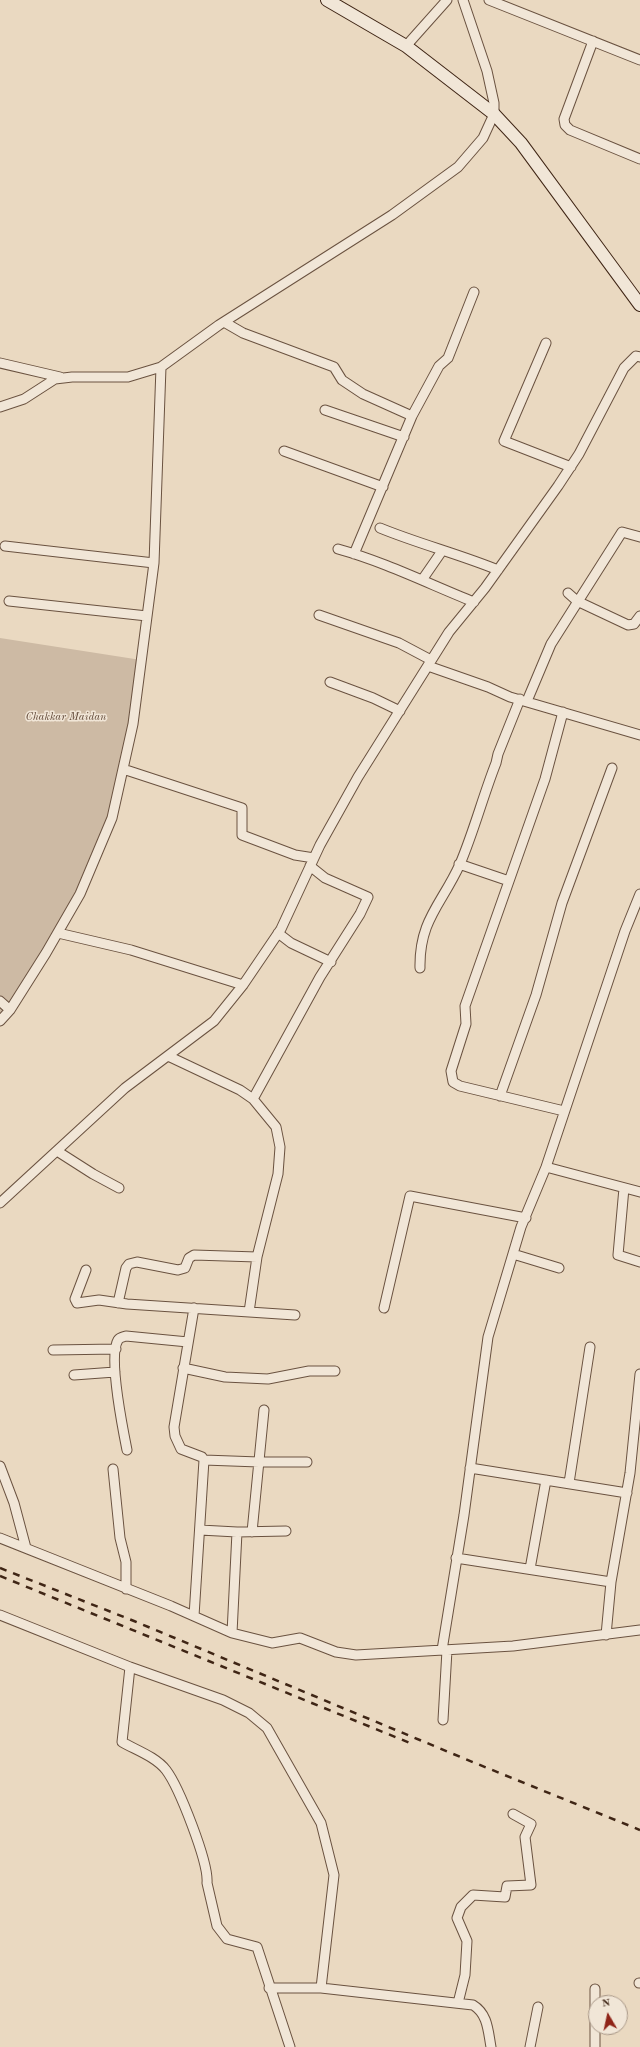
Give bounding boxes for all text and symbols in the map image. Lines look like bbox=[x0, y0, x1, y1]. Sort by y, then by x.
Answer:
park label: Chakkar Maidan bbox=[26, 710, 106, 724]
north arrow bbox=[588, 1995, 628, 2035]
text: N bbox=[601, 1998, 611, 2010]

